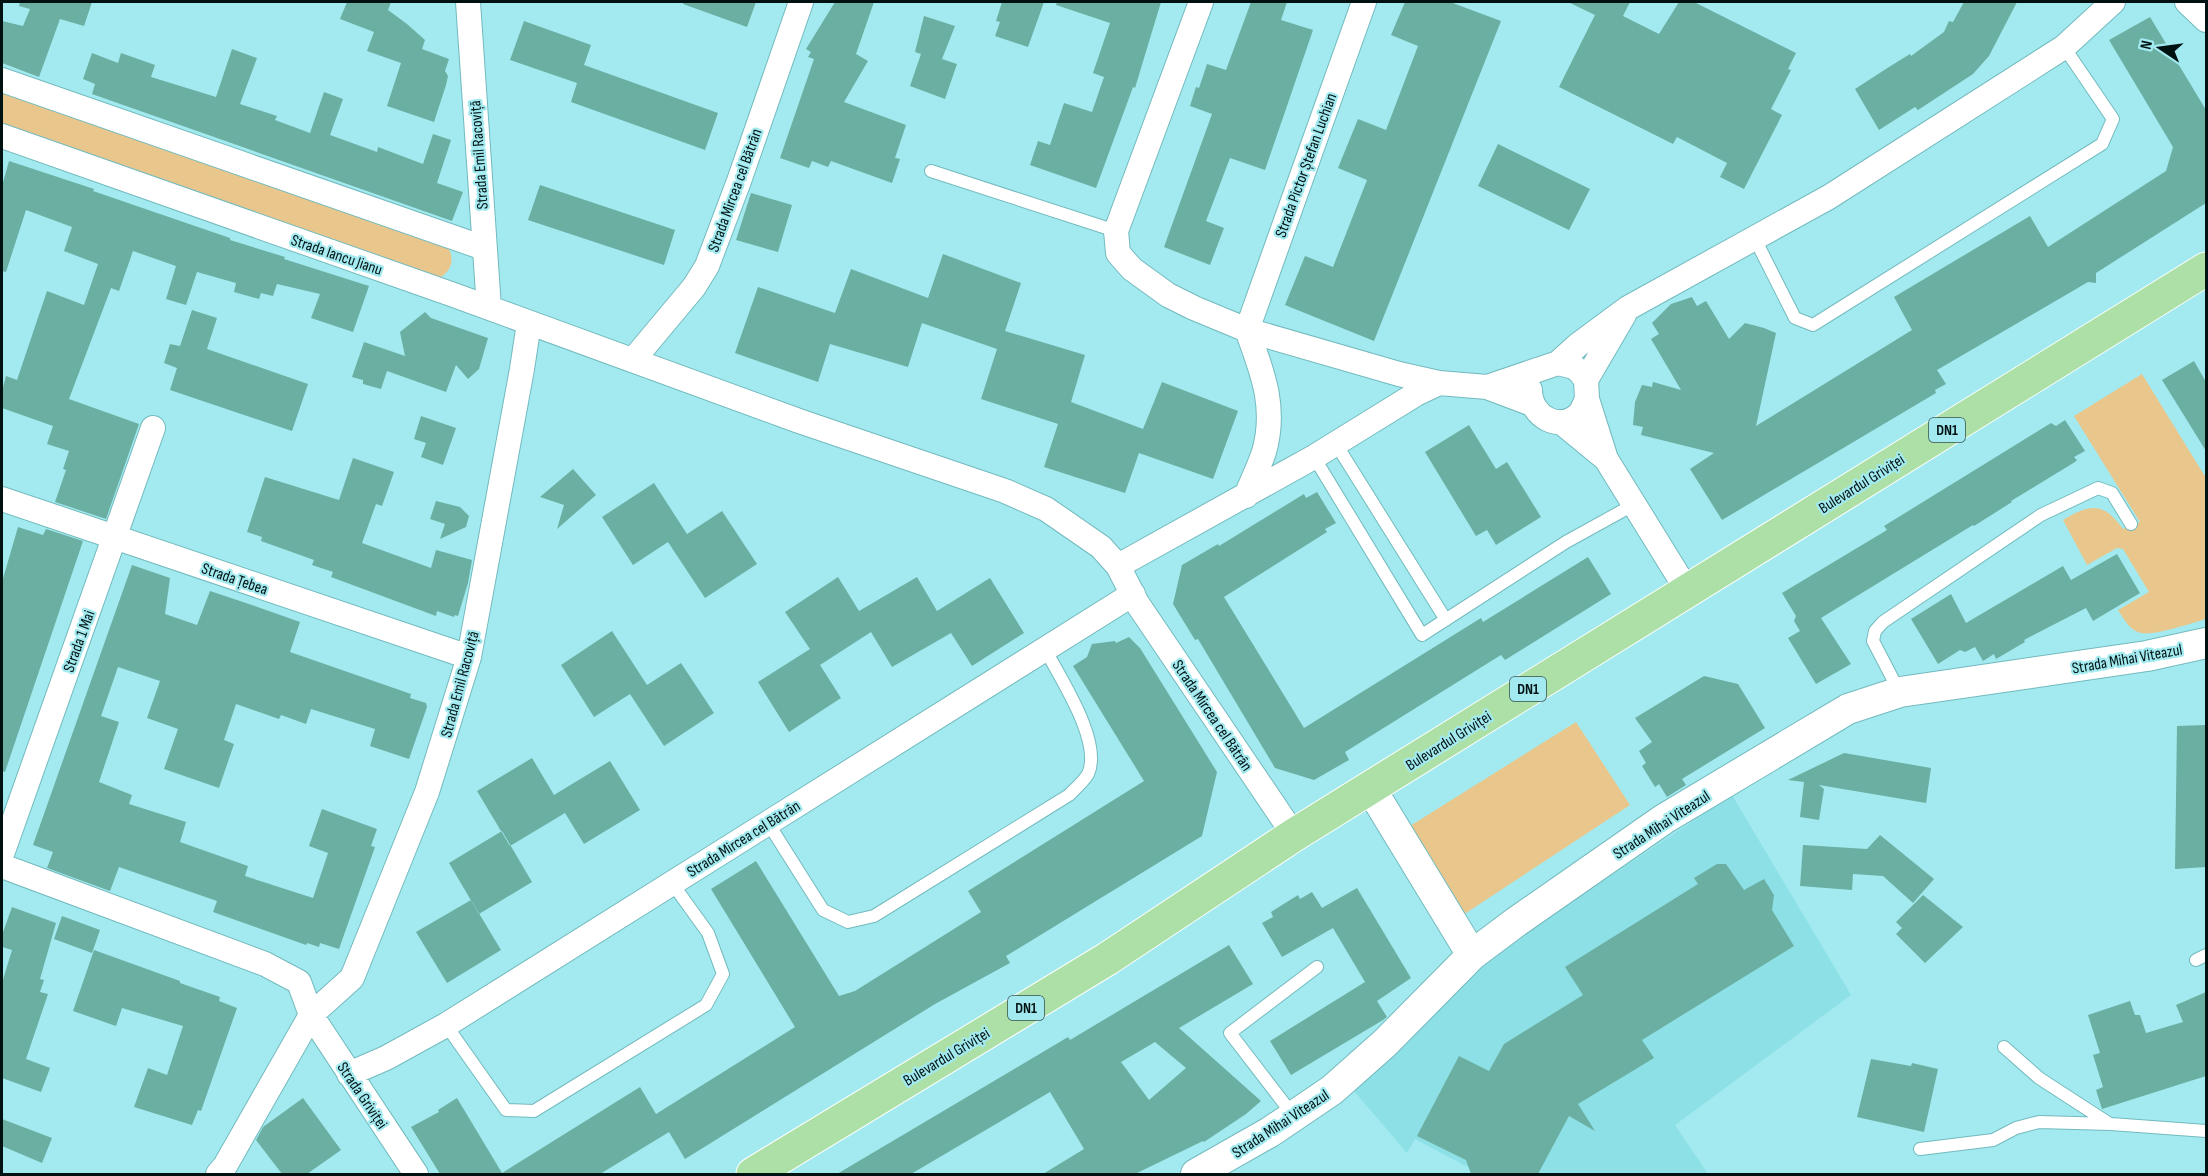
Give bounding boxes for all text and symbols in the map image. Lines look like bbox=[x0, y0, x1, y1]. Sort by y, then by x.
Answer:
north arrow bbox=[2130, 18, 2190, 78]
text: N bbox=[2137, 39, 2157, 51]
street label: Strada Pictor Ștefan Luchian bbox=[1271, 91, 1341, 240]
street label: Strada Emil Racoviță bbox=[466, 100, 493, 210]
street label: Strada Mircea cel Bătrân bbox=[704, 126, 767, 255]
street label: Strada Iancu Jianu bbox=[288, 231, 385, 280]
road number: DN1 bbox=[1929, 418, 1965, 442]
street label: Bulevardul Griviței bbox=[1815, 450, 1908, 518]
street label: Strada Țebea bbox=[199, 559, 270, 600]
street label: Strada 1 Mai bbox=[59, 608, 99, 675]
street label: Strada Emil Racoviță bbox=[437, 629, 484, 740]
street label: Strada Mihai Viteazul bbox=[2071, 640, 2184, 679]
street label: Strada Mircea cel Bătrân bbox=[1168, 657, 1256, 775]
road number: DN1 bbox=[1510, 677, 1546, 701]
street label: Bulevardul Griviței bbox=[1402, 707, 1495, 775]
street label: Strada Mihai Viteazul bbox=[1610, 787, 1714, 864]
street label: Strada Mircea cel Bătrân bbox=[684, 797, 804, 882]
road number: DN1 bbox=[1008, 996, 1044, 1020]
street label: Bulevardul Griviței bbox=[900, 1024, 993, 1091]
street label: Strada Griviței bbox=[332, 1059, 391, 1133]
street label: Strada Mihai Viteazul bbox=[1229, 1086, 1333, 1163]

